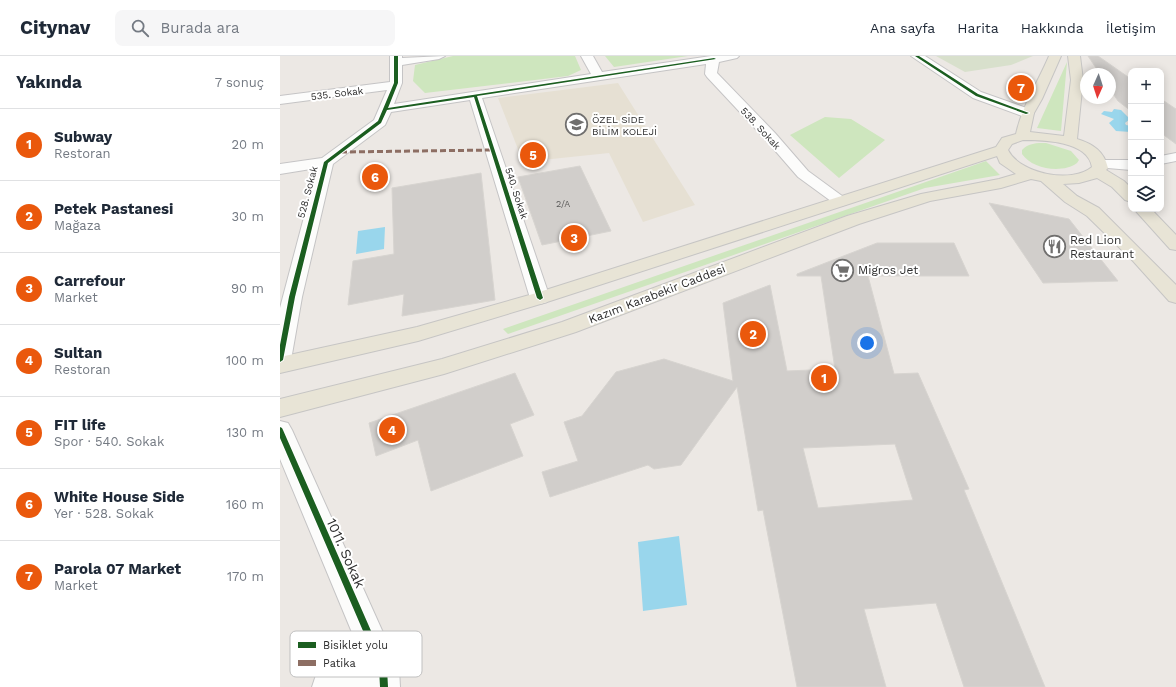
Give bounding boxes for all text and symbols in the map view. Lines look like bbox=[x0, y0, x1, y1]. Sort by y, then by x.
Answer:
search box bbox=[115, 10, 395, 46]
text: Citynav bbox=[20, 16, 91, 39]
icon: search bbox=[129, 17, 151, 39]
text: Burada ara bbox=[161, 19, 240, 37]
text: Ana sayfa bbox=[870, 20, 935, 36]
text: Harita bbox=[957, 20, 999, 36]
text: Hakkında bbox=[1021, 20, 1084, 36]
text: İletişim bbox=[1106, 20, 1156, 36]
north arrow bbox=[1080, 68, 1116, 104]
map controls bbox=[1128, 68, 1164, 212]
button: + bbox=[1128, 68, 1164, 104]
text: Yakında bbox=[16, 72, 82, 92]
pin: 7 bbox=[1008, 73, 1034, 103]
text: 7 sonuç bbox=[215, 75, 264, 90]
street label: 535. Sokak bbox=[310, 85, 364, 102]
button: − bbox=[1128, 104, 1164, 140]
street label: 538. Sokak bbox=[738, 105, 783, 152]
school or university icon: ÖZEL SİDE BİLİM KOLEJİ bbox=[564, 112, 590, 138]
place label: ÖZEL SİDE BİLİM KOLEJİ bbox=[592, 114, 657, 137]
text: Subway bbox=[54, 128, 112, 146]
text: 1 bbox=[26, 137, 32, 152]
text: 20 m bbox=[232, 137, 264, 152]
pin: 5 bbox=[520, 140, 546, 170]
button: locate bbox=[1128, 140, 1164, 176]
text: Restoran bbox=[54, 146, 111, 161]
pin: 6 bbox=[362, 162, 388, 192]
street label: 528. Sokak bbox=[295, 165, 320, 219]
street label: 540. Sokak bbox=[503, 166, 530, 221]
button: layers bbox=[1128, 176, 1164, 212]
house number: 2/A bbox=[556, 199, 570, 209]
text: Petek Pastanesi bbox=[54, 200, 173, 218]
text: 2 bbox=[25, 209, 33, 224]
text: 30 m bbox=[232, 209, 264, 224]
text: Mağaza bbox=[54, 218, 101, 233]
pin: 3 bbox=[561, 223, 587, 253]
place label: Red Lion Restaurant bbox=[1070, 233, 1134, 261]
restaurant icon: Red Lion Restaurant bbox=[1042, 234, 1068, 260]
supermarket icon: Migros Jet bbox=[830, 257, 856, 283]
street label: Kazım Karabekir Caddesi bbox=[587, 261, 727, 327]
place label: Migros Jet bbox=[858, 263, 918, 277]
text: Carrefour bbox=[54, 272, 125, 290]
text: 3 bbox=[25, 281, 33, 296]
text: 90 m bbox=[231, 281, 264, 296]
text: Market bbox=[54, 290, 98, 305]
pin: 2 bbox=[740, 319, 766, 349]
your location bbox=[857, 333, 877, 353]
text: Sultan bbox=[54, 344, 102, 362]
text: 4 bbox=[25, 353, 33, 368]
text: 100 m bbox=[226, 353, 264, 368]
text: Restoran bbox=[54, 362, 111, 377]
pin: 1 bbox=[811, 363, 837, 393]
pin: 4 bbox=[379, 415, 405, 445]
text: FIT life bbox=[54, 416, 106, 434]
text: 5 bbox=[25, 425, 33, 440]
text: 130 m bbox=[226, 425, 264, 440]
text: Spor · 540. Sokak bbox=[54, 434, 164, 449]
text: White House Side bbox=[54, 488, 185, 506]
text: 6 bbox=[25, 497, 33, 512]
text: 160 m bbox=[226, 497, 264, 512]
text: Yer · 528. Sokak bbox=[54, 506, 154, 521]
street label: 1011. Sokak bbox=[324, 516, 369, 590]
text: Parola 07 Market bbox=[54, 560, 181, 578]
text: 7 bbox=[25, 569, 33, 584]
text: 170 m bbox=[227, 569, 264, 584]
text: Market bbox=[54, 578, 98, 593]
legend bbox=[290, 631, 422, 677]
text: Bisiklet yolu bbox=[323, 639, 388, 652]
text: Patika bbox=[323, 657, 356, 670]

